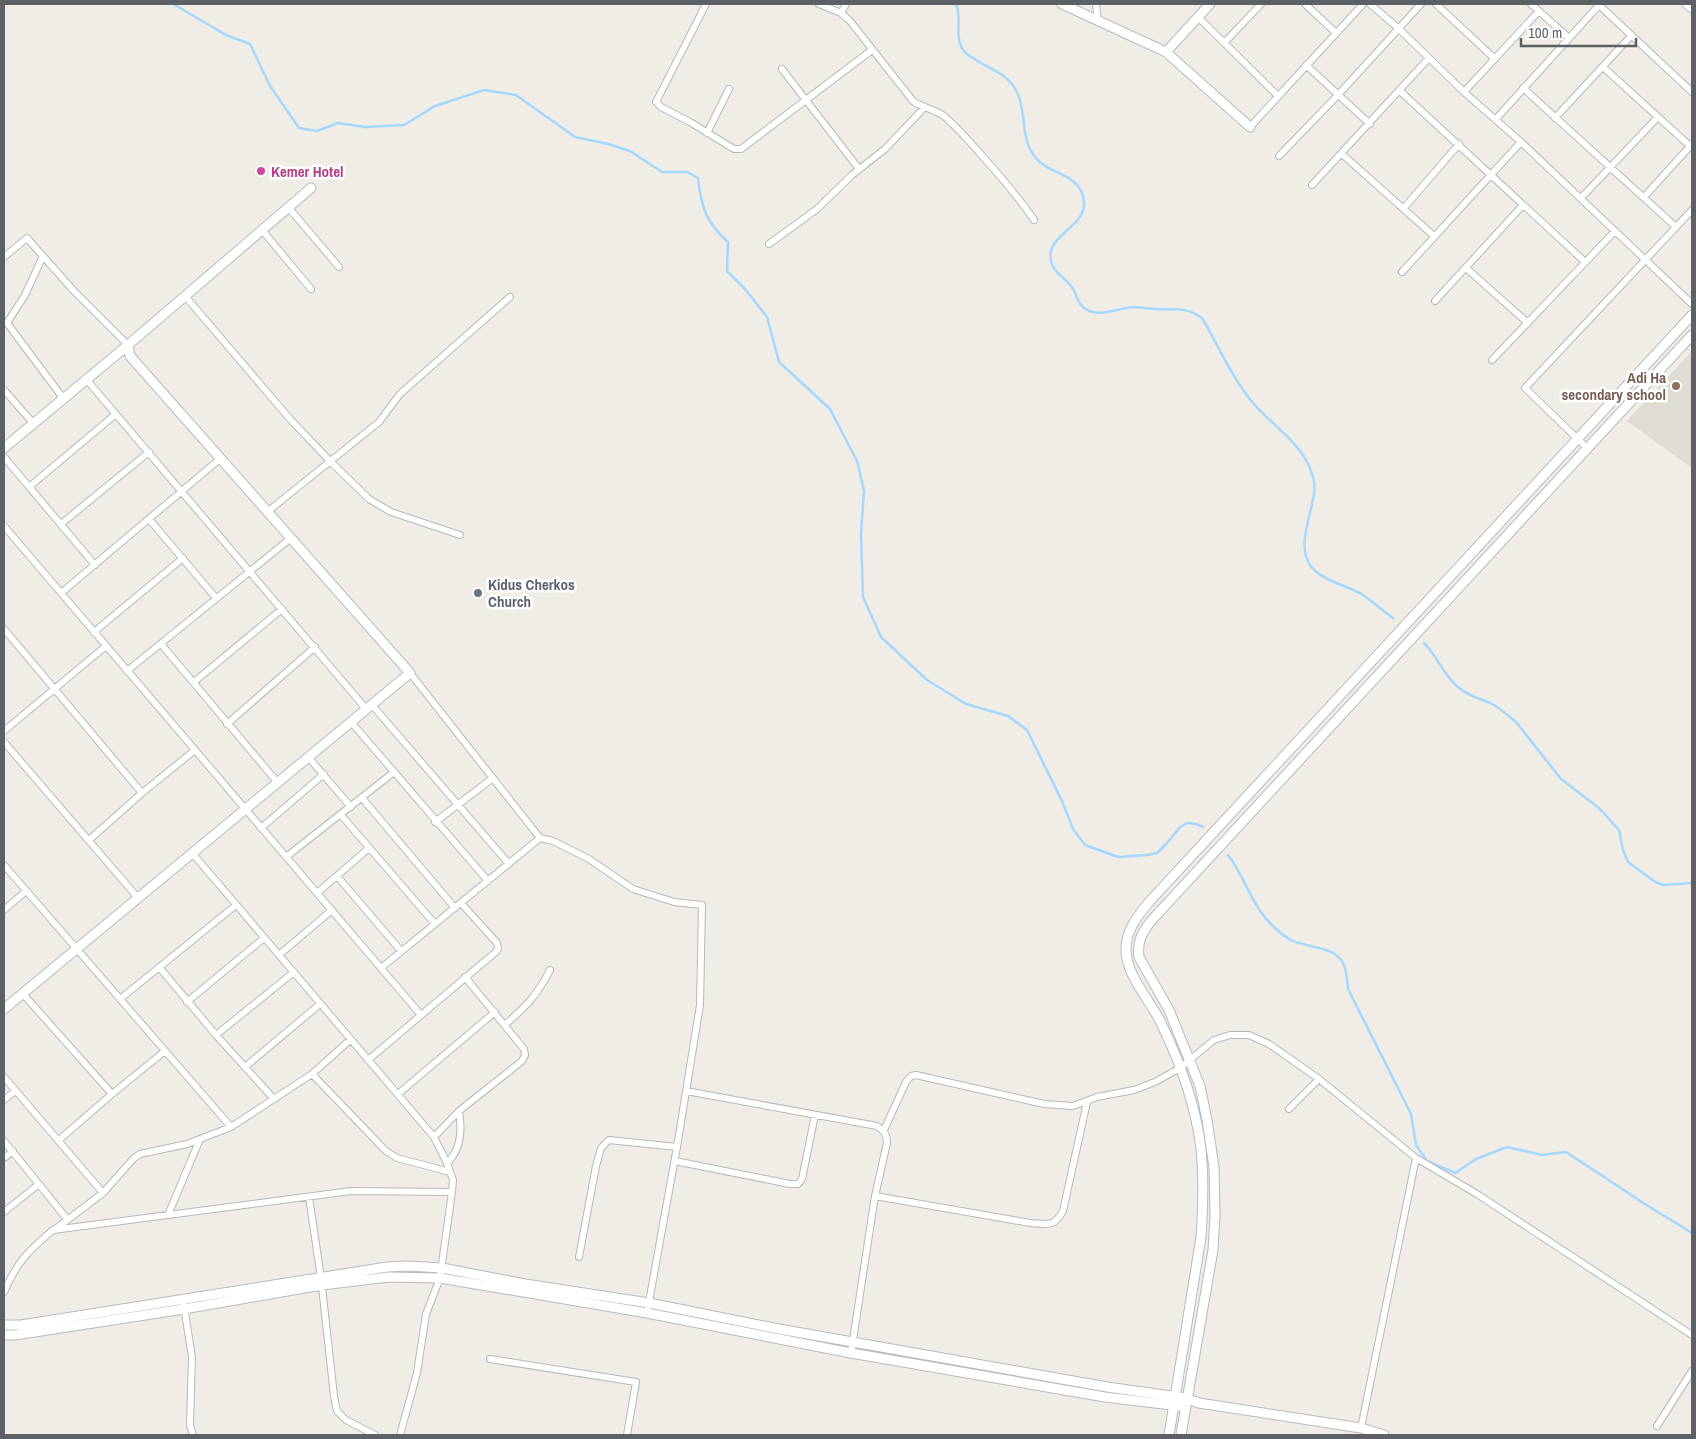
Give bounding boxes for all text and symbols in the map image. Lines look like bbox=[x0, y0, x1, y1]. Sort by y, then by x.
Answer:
scale bar bbox=[1521, 15, 1636, 47]
text: 100 m bbox=[1528, 22, 1562, 43]
place label: Kemer Hotel bbox=[271, 161, 343, 182]
marker: Kemer Hotel bbox=[255, 165, 267, 177]
place label: Adi Ha secondary school bbox=[1561, 367, 1666, 405]
marker: Adi Ha secondary school bbox=[1670, 380, 1682, 392]
place label: Kidus Cherkos Church bbox=[488, 574, 575, 612]
marker: Kidus Cherkos Church bbox=[472, 587, 484, 599]

